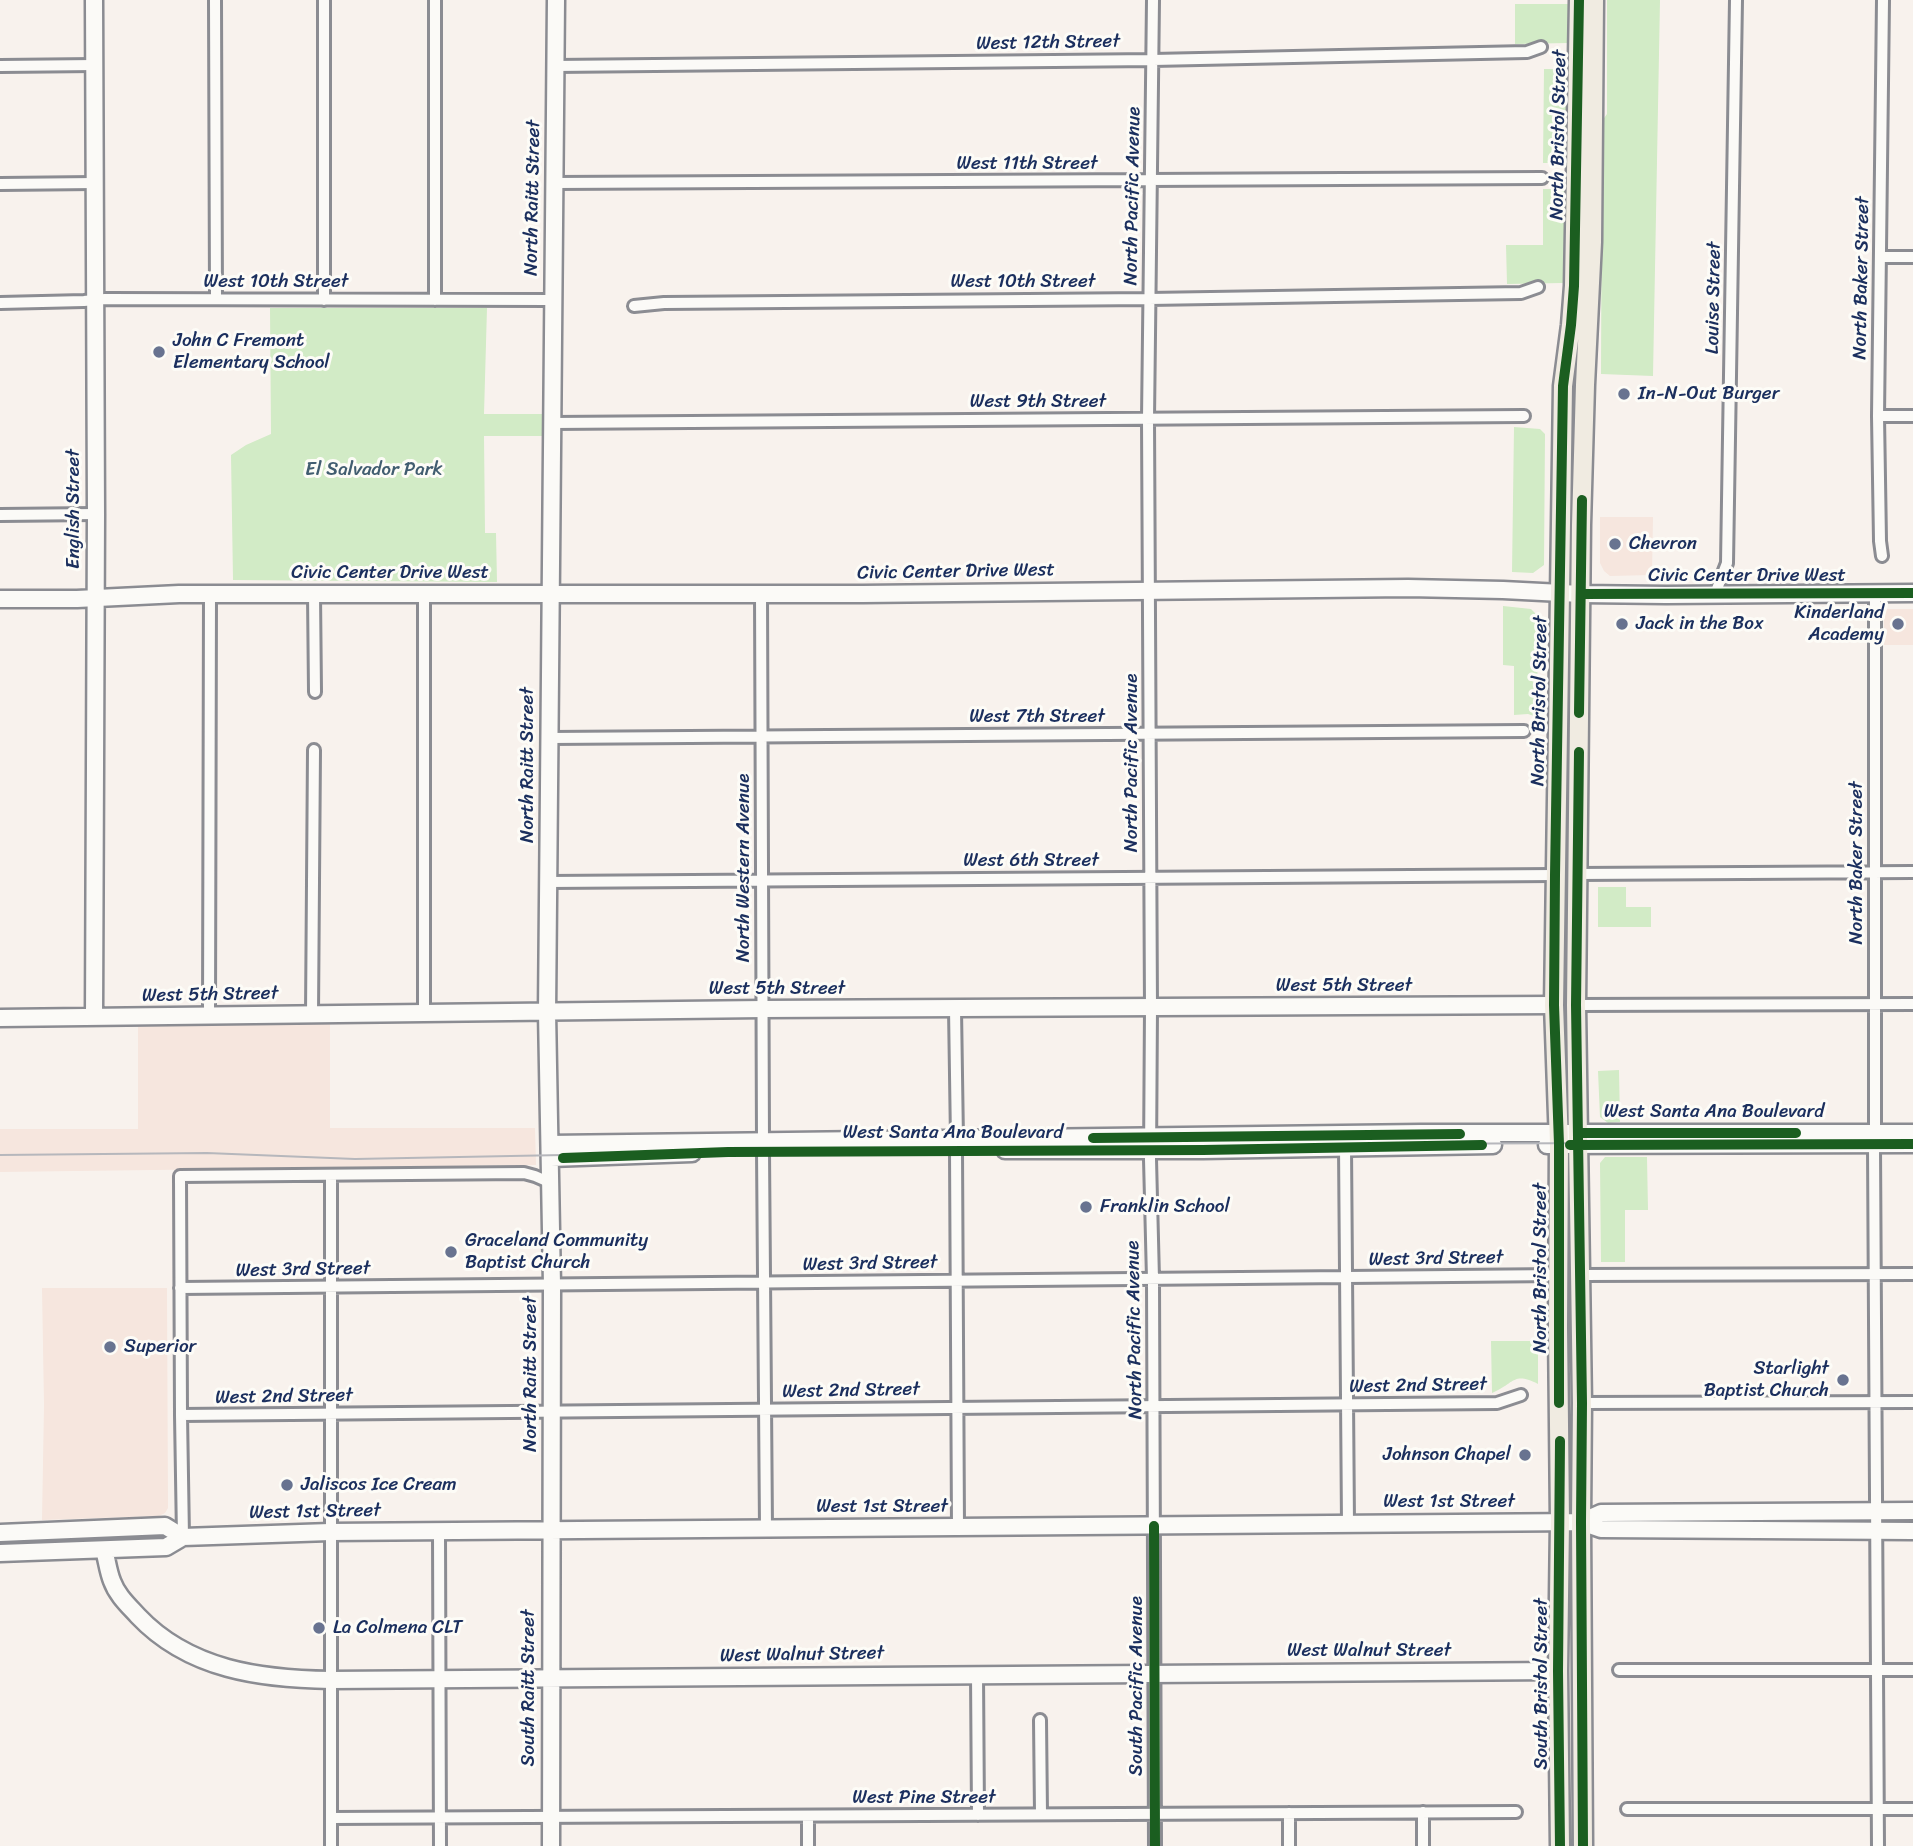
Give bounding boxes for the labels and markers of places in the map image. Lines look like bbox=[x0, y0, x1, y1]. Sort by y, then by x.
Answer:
place label: John C Fremont Elementary School bbox=[173, 330, 330, 374]
marker: John C Fremont Elementary School bbox=[151, 344, 167, 360]
place label: In-N-Out Burger bbox=[1638, 383, 1779, 405]
marker: In-N-Out Burger bbox=[1616, 386, 1632, 402]
place label: Chevron bbox=[1629, 533, 1697, 555]
marker: Chevron bbox=[1607, 536, 1623, 552]
place label: Kinderland Academy bbox=[1794, 602, 1884, 646]
place label: Jack in the Box bbox=[1636, 613, 1764, 635]
marker: Jack in the Box bbox=[1614, 616, 1630, 632]
marker: Kinderland Academy bbox=[1890, 616, 1906, 632]
place label: Franklin School bbox=[1100, 1196, 1230, 1218]
marker: Franklin School bbox=[1078, 1199, 1094, 1215]
place label: Graceland Community Baptist Church bbox=[465, 1230, 648, 1274]
marker: Graceland Community Baptist Church bbox=[443, 1244, 459, 1260]
place label: Superior bbox=[124, 1336, 196, 1358]
marker: Superior bbox=[102, 1339, 118, 1355]
place label: Starlight Baptist Church bbox=[1704, 1358, 1829, 1402]
marker: Starlight Baptist Church bbox=[1835, 1372, 1851, 1388]
place label: Johnson Chapel bbox=[1383, 1444, 1511, 1466]
marker: Johnson Chapel bbox=[1517, 1447, 1533, 1463]
place label: Jaliscos Ice Cream bbox=[301, 1474, 457, 1496]
marker: Jaliscos Ice Cream bbox=[279, 1477, 295, 1493]
place label: La Colmena CLT bbox=[333, 1617, 462, 1639]
marker: La Colmena CLT bbox=[311, 1620, 327, 1636]

